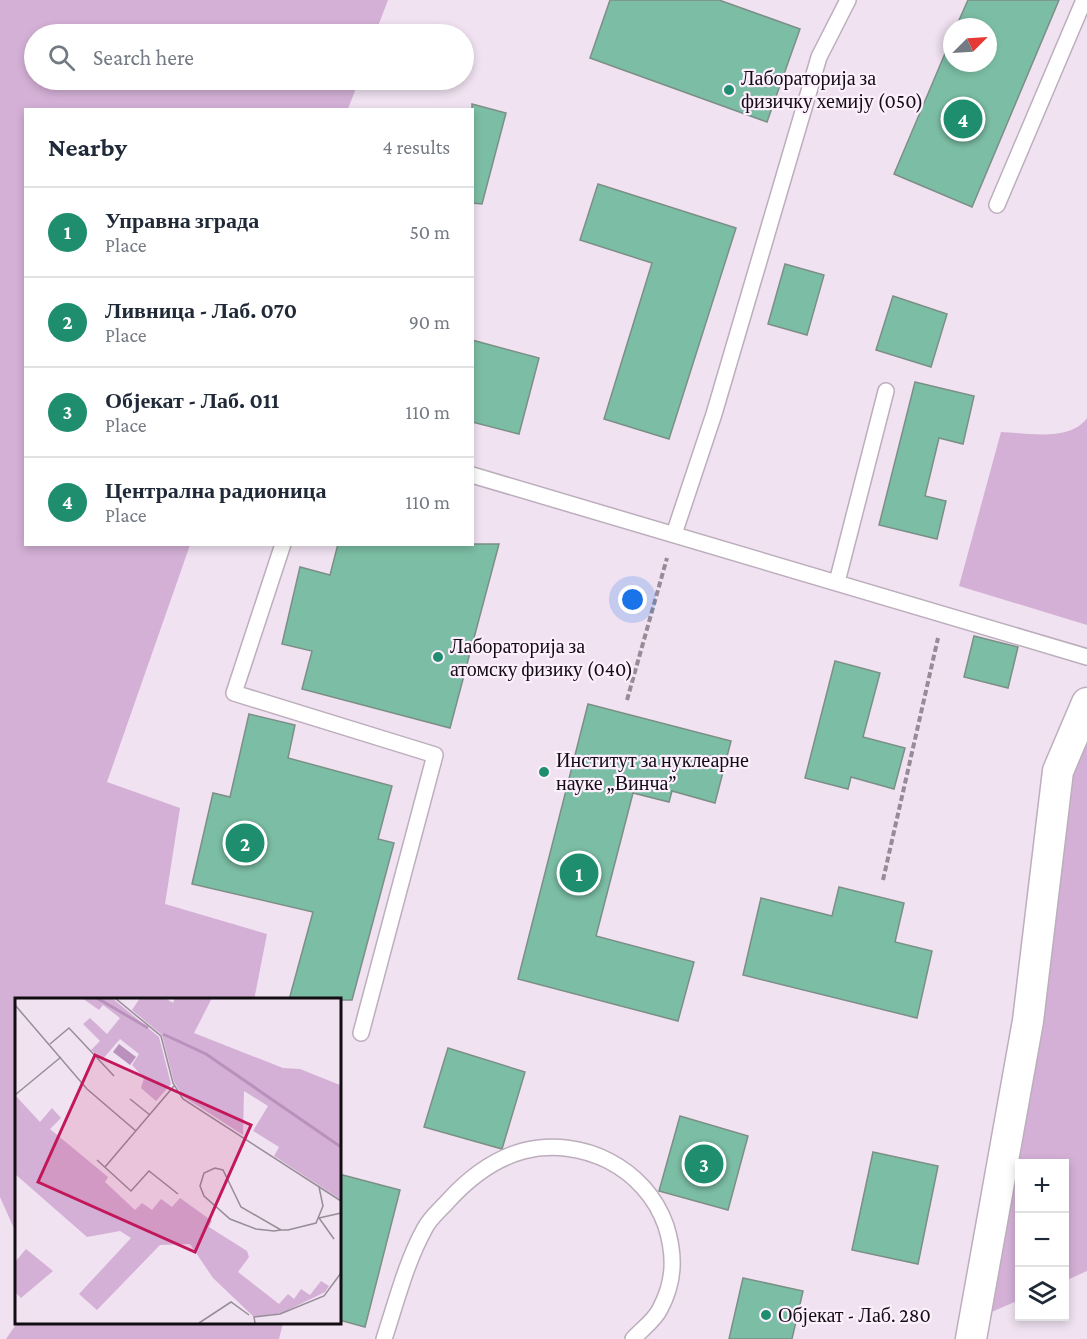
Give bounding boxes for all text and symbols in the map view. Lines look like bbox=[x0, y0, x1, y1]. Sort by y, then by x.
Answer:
north arrow bbox=[943, 18, 997, 72]
search box bbox=[24, 24, 474, 90]
icon: search bbox=[45, 41, 78, 74]
text: Search here bbox=[93, 45, 194, 70]
place label: Лабораторија за физичку хемију (050) bbox=[741, 67, 923, 113]
marker: Лабораторија за физичку хемију (050) bbox=[722, 83, 736, 97]
pin: 4 bbox=[944, 96, 982, 142]
text: Nearby bbox=[48, 133, 127, 162]
text: 4 results bbox=[383, 136, 450, 158]
text: Управна зграда bbox=[105, 208, 259, 233]
text: 1 bbox=[64, 221, 71, 243]
text: 50 m bbox=[409, 221, 450, 243]
text: Place bbox=[105, 234, 147, 256]
text: Ливница - Лаб. 070 bbox=[105, 298, 297, 323]
text: 2 bbox=[62, 311, 73, 333]
text: 90 m bbox=[409, 311, 450, 333]
text: Place bbox=[105, 324, 147, 346]
text: Објекат - Лаб. 011 bbox=[105, 388, 279, 413]
text: 3 bbox=[63, 401, 72, 423]
text: 110 m bbox=[406, 401, 450, 423]
text: Place bbox=[105, 414, 147, 436]
text: Централна радионица bbox=[105, 478, 326, 503]
text: 4 bbox=[62, 491, 73, 513]
text: 110 m bbox=[406, 491, 450, 513]
text: Place bbox=[105, 504, 147, 526]
your location bbox=[618, 585, 647, 614]
place label: Лабораторија за атомску физику (040) bbox=[450, 635, 633, 681]
marker: Лабораторија за атомску физику (040) bbox=[431, 650, 445, 664]
place label: Институт за нуклеарне науке „Винча” bbox=[556, 749, 749, 795]
marker: Институт за нуклеарне науке „Винча” bbox=[537, 765, 551, 779]
pin: 2 bbox=[226, 820, 264, 866]
pin: 1 bbox=[560, 850, 598, 896]
inset map bbox=[15, 998, 340, 1324]
pin: 3 bbox=[684, 1142, 724, 1186]
map controls bbox=[1015, 1159, 1069, 1321]
button: + bbox=[1015, 1159, 1069, 1213]
button: − bbox=[1015, 1213, 1069, 1267]
button: layers bbox=[1015, 1267, 1069, 1321]
place label: Објекат - Лаб. 280 bbox=[778, 1304, 931, 1327]
marker: Објекат - Лаб. 280 bbox=[759, 1308, 773, 1322]

